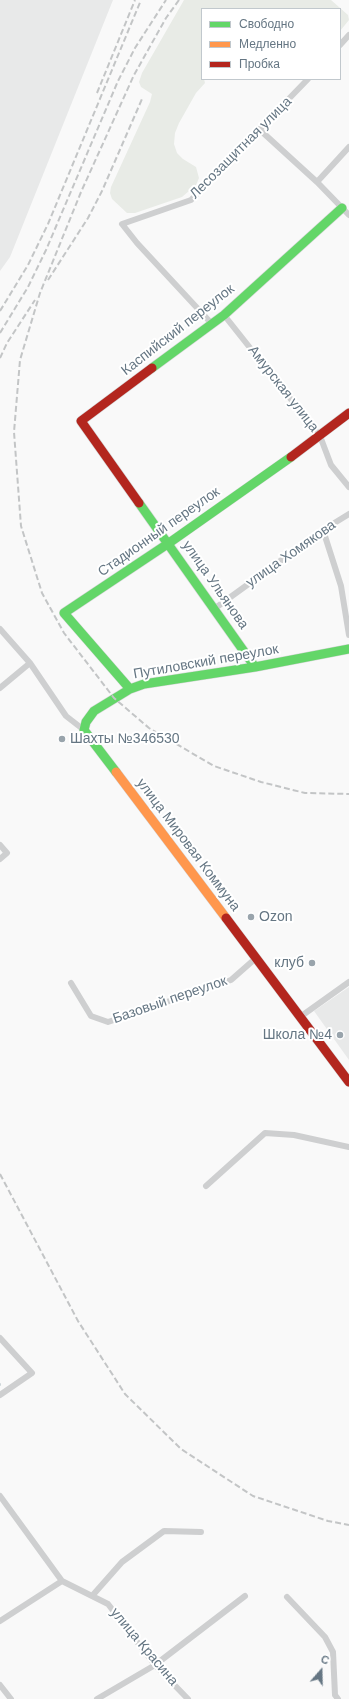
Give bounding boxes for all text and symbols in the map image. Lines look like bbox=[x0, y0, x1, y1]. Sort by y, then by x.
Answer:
legend bbox=[201, 8, 341, 80]
text: Свободно bbox=[239, 17, 294, 31]
text: Медленно bbox=[239, 37, 296, 51]
text: Пробка bbox=[239, 57, 280, 71]
street label: Лесозащитная улица bbox=[187, 94, 295, 202]
street label: Каспийский переулок bbox=[118, 281, 238, 379]
street label: Амурская улица bbox=[244, 342, 322, 436]
street label: Стадионный переулок bbox=[95, 484, 223, 580]
street label: улица Хомякова bbox=[243, 517, 339, 591]
street label: улица Ульянова bbox=[178, 538, 252, 632]
street label: Путиловский переулок bbox=[132, 641, 280, 683]
place label: Шахты №346530 bbox=[70, 731, 180, 747]
marker: Шахты №346530 bbox=[57, 734, 67, 744]
street label: улица Мировая Коммуна bbox=[133, 775, 243, 915]
place label: Ozon bbox=[259, 909, 292, 925]
marker: Ozon bbox=[246, 912, 256, 922]
place label: клуб bbox=[274, 955, 304, 971]
marker: клуб bbox=[307, 958, 317, 968]
street label: Базовый переулок bbox=[111, 973, 229, 1027]
place label: Школа №4 bbox=[263, 1027, 332, 1043]
marker: Школа №4 bbox=[335, 1030, 345, 1040]
street label: улица Красина bbox=[107, 1605, 181, 1689]
north arrow bbox=[301, 1651, 341, 1691]
text: С bbox=[319, 1653, 331, 1667]

